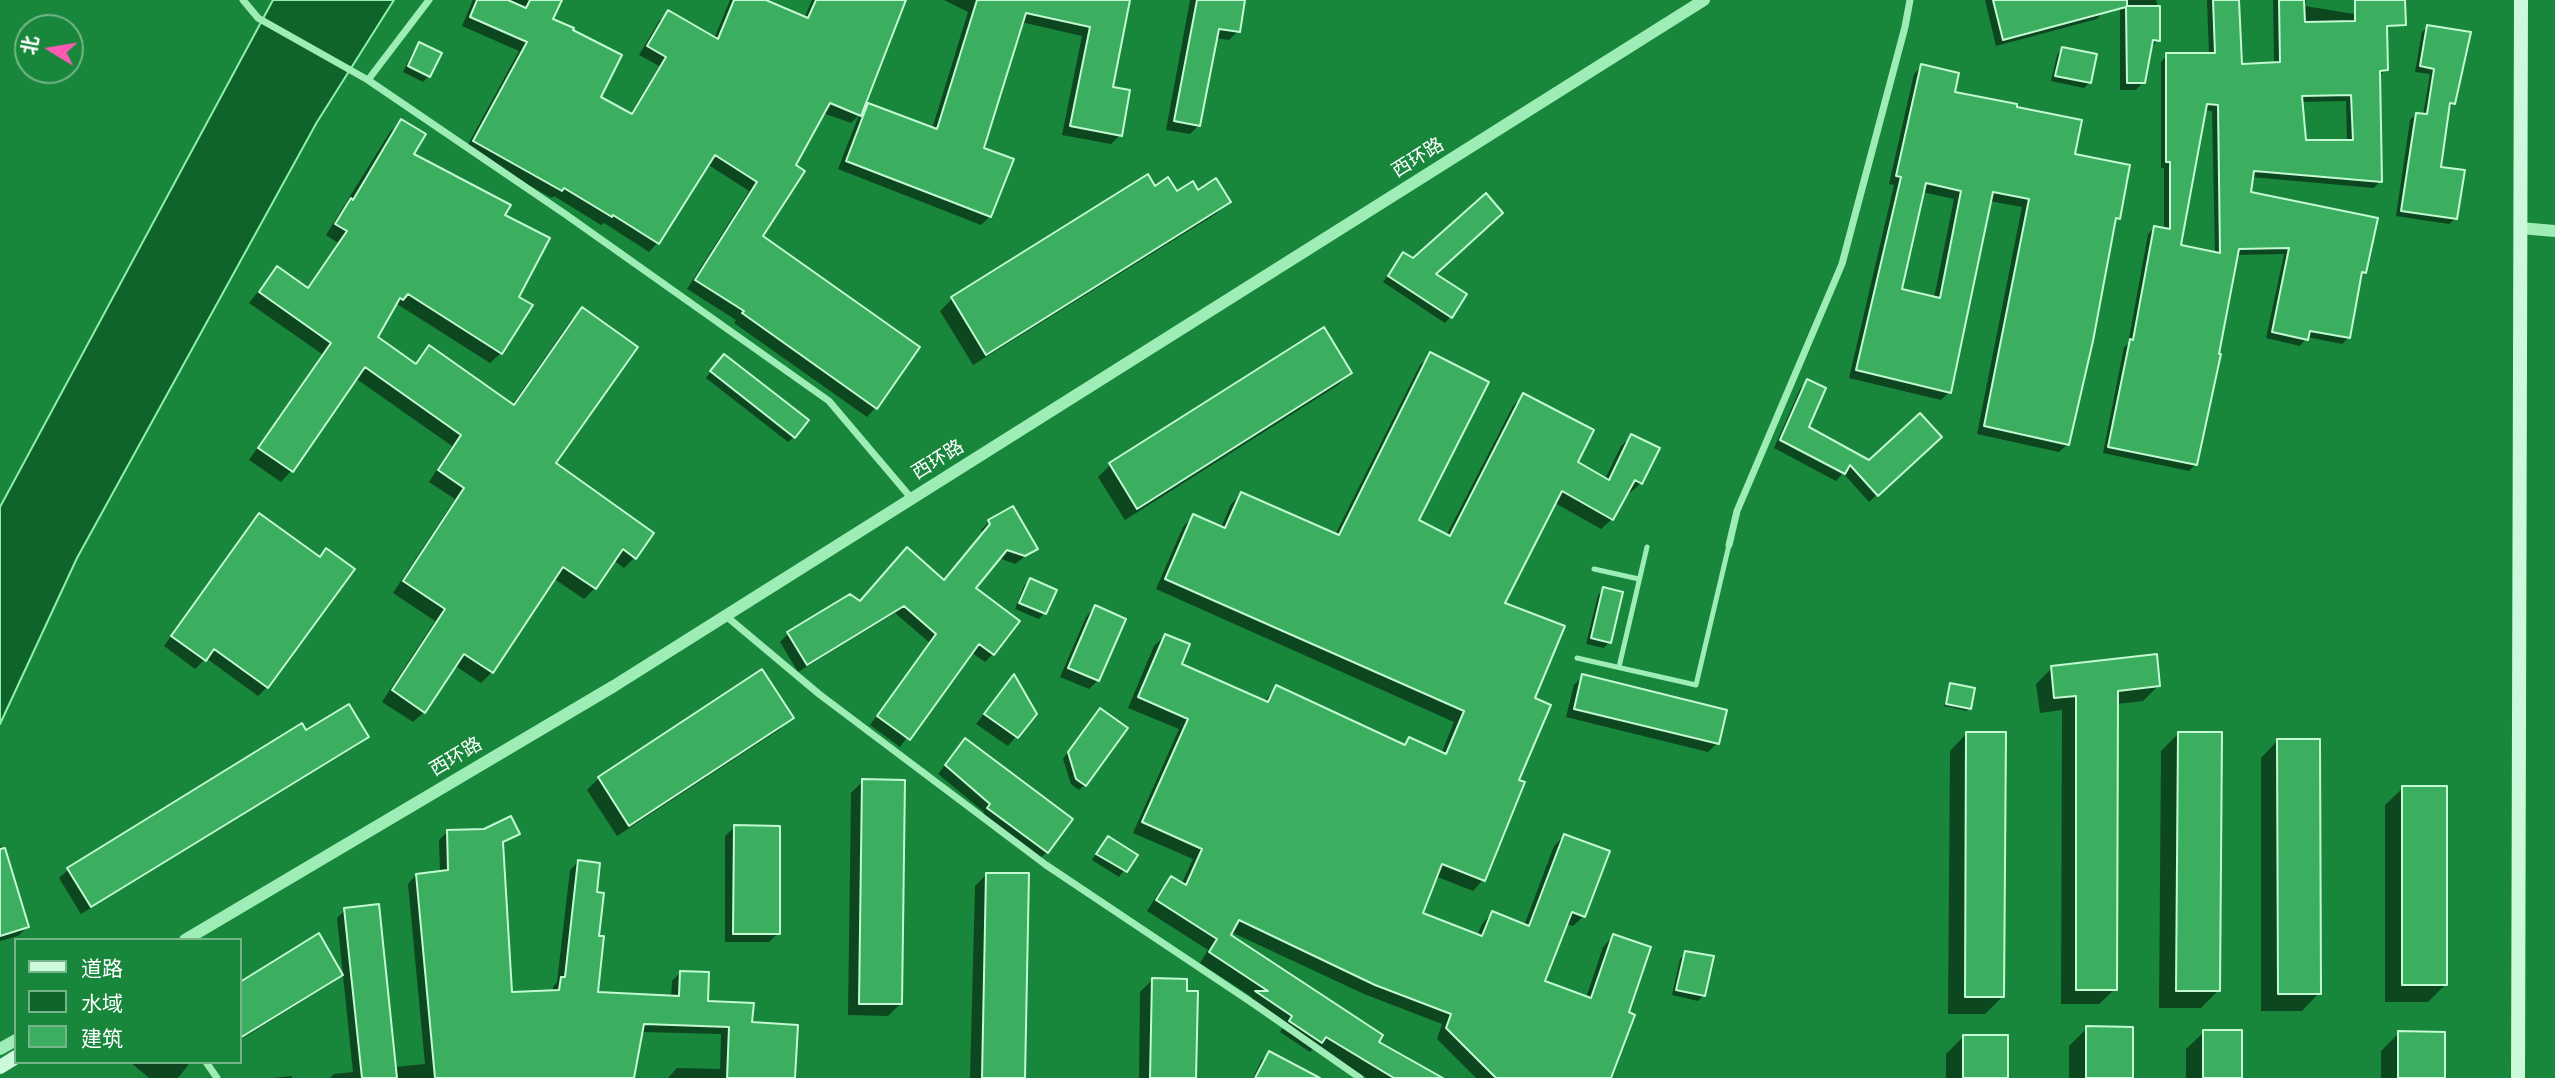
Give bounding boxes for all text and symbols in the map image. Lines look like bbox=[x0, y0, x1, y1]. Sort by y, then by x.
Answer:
north arrow bbox=[14, 14, 84, 84]
text: 北 bbox=[17, 34, 43, 57]
street label: 西环路 bbox=[1388, 133, 1448, 183]
street label: 西环路 bbox=[908, 435, 968, 485]
street label: 西环路 bbox=[426, 733, 486, 781]
legend bbox=[14, 938, 242, 1064]
text: 道路 bbox=[81, 956, 123, 981]
text: 水域 bbox=[81, 991, 123, 1016]
text: 建筑 bbox=[81, 1026, 123, 1051]

